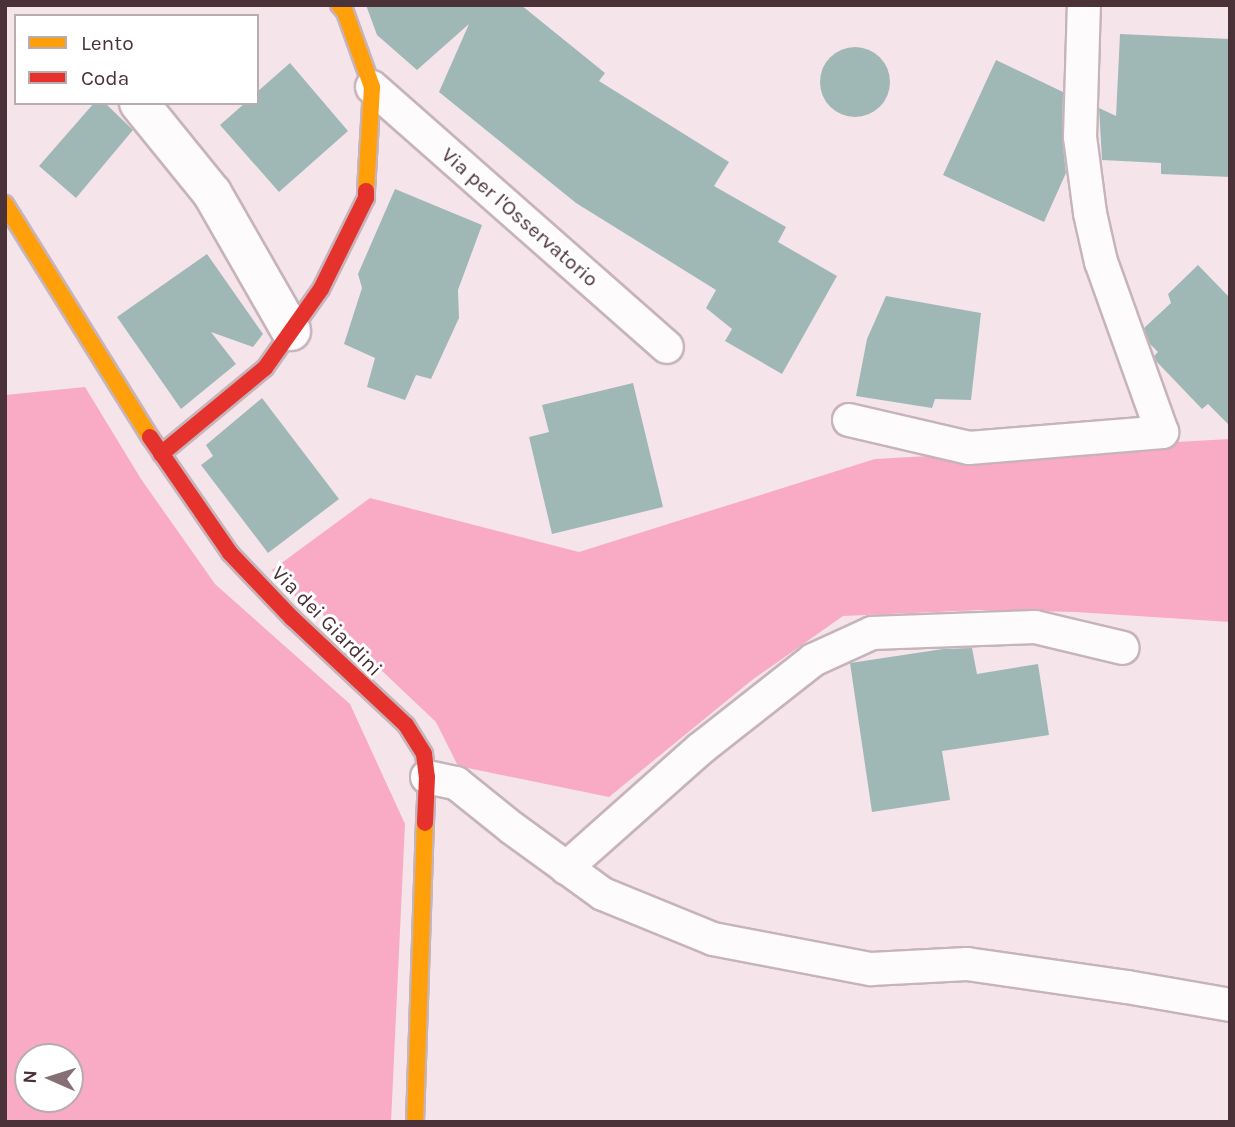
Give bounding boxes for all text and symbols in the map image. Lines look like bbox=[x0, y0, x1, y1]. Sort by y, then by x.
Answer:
legend bbox=[14, 14, 259, 105]
text: Lento bbox=[81, 31, 134, 55]
text: Coda bbox=[81, 66, 129, 90]
street label: Via per l'Osservatorio bbox=[436, 142, 604, 292]
street label: Via dei Giardini bbox=[267, 561, 387, 681]
north arrow bbox=[14, 1043, 84, 1113]
text: N bbox=[19, 1070, 41, 1084]

